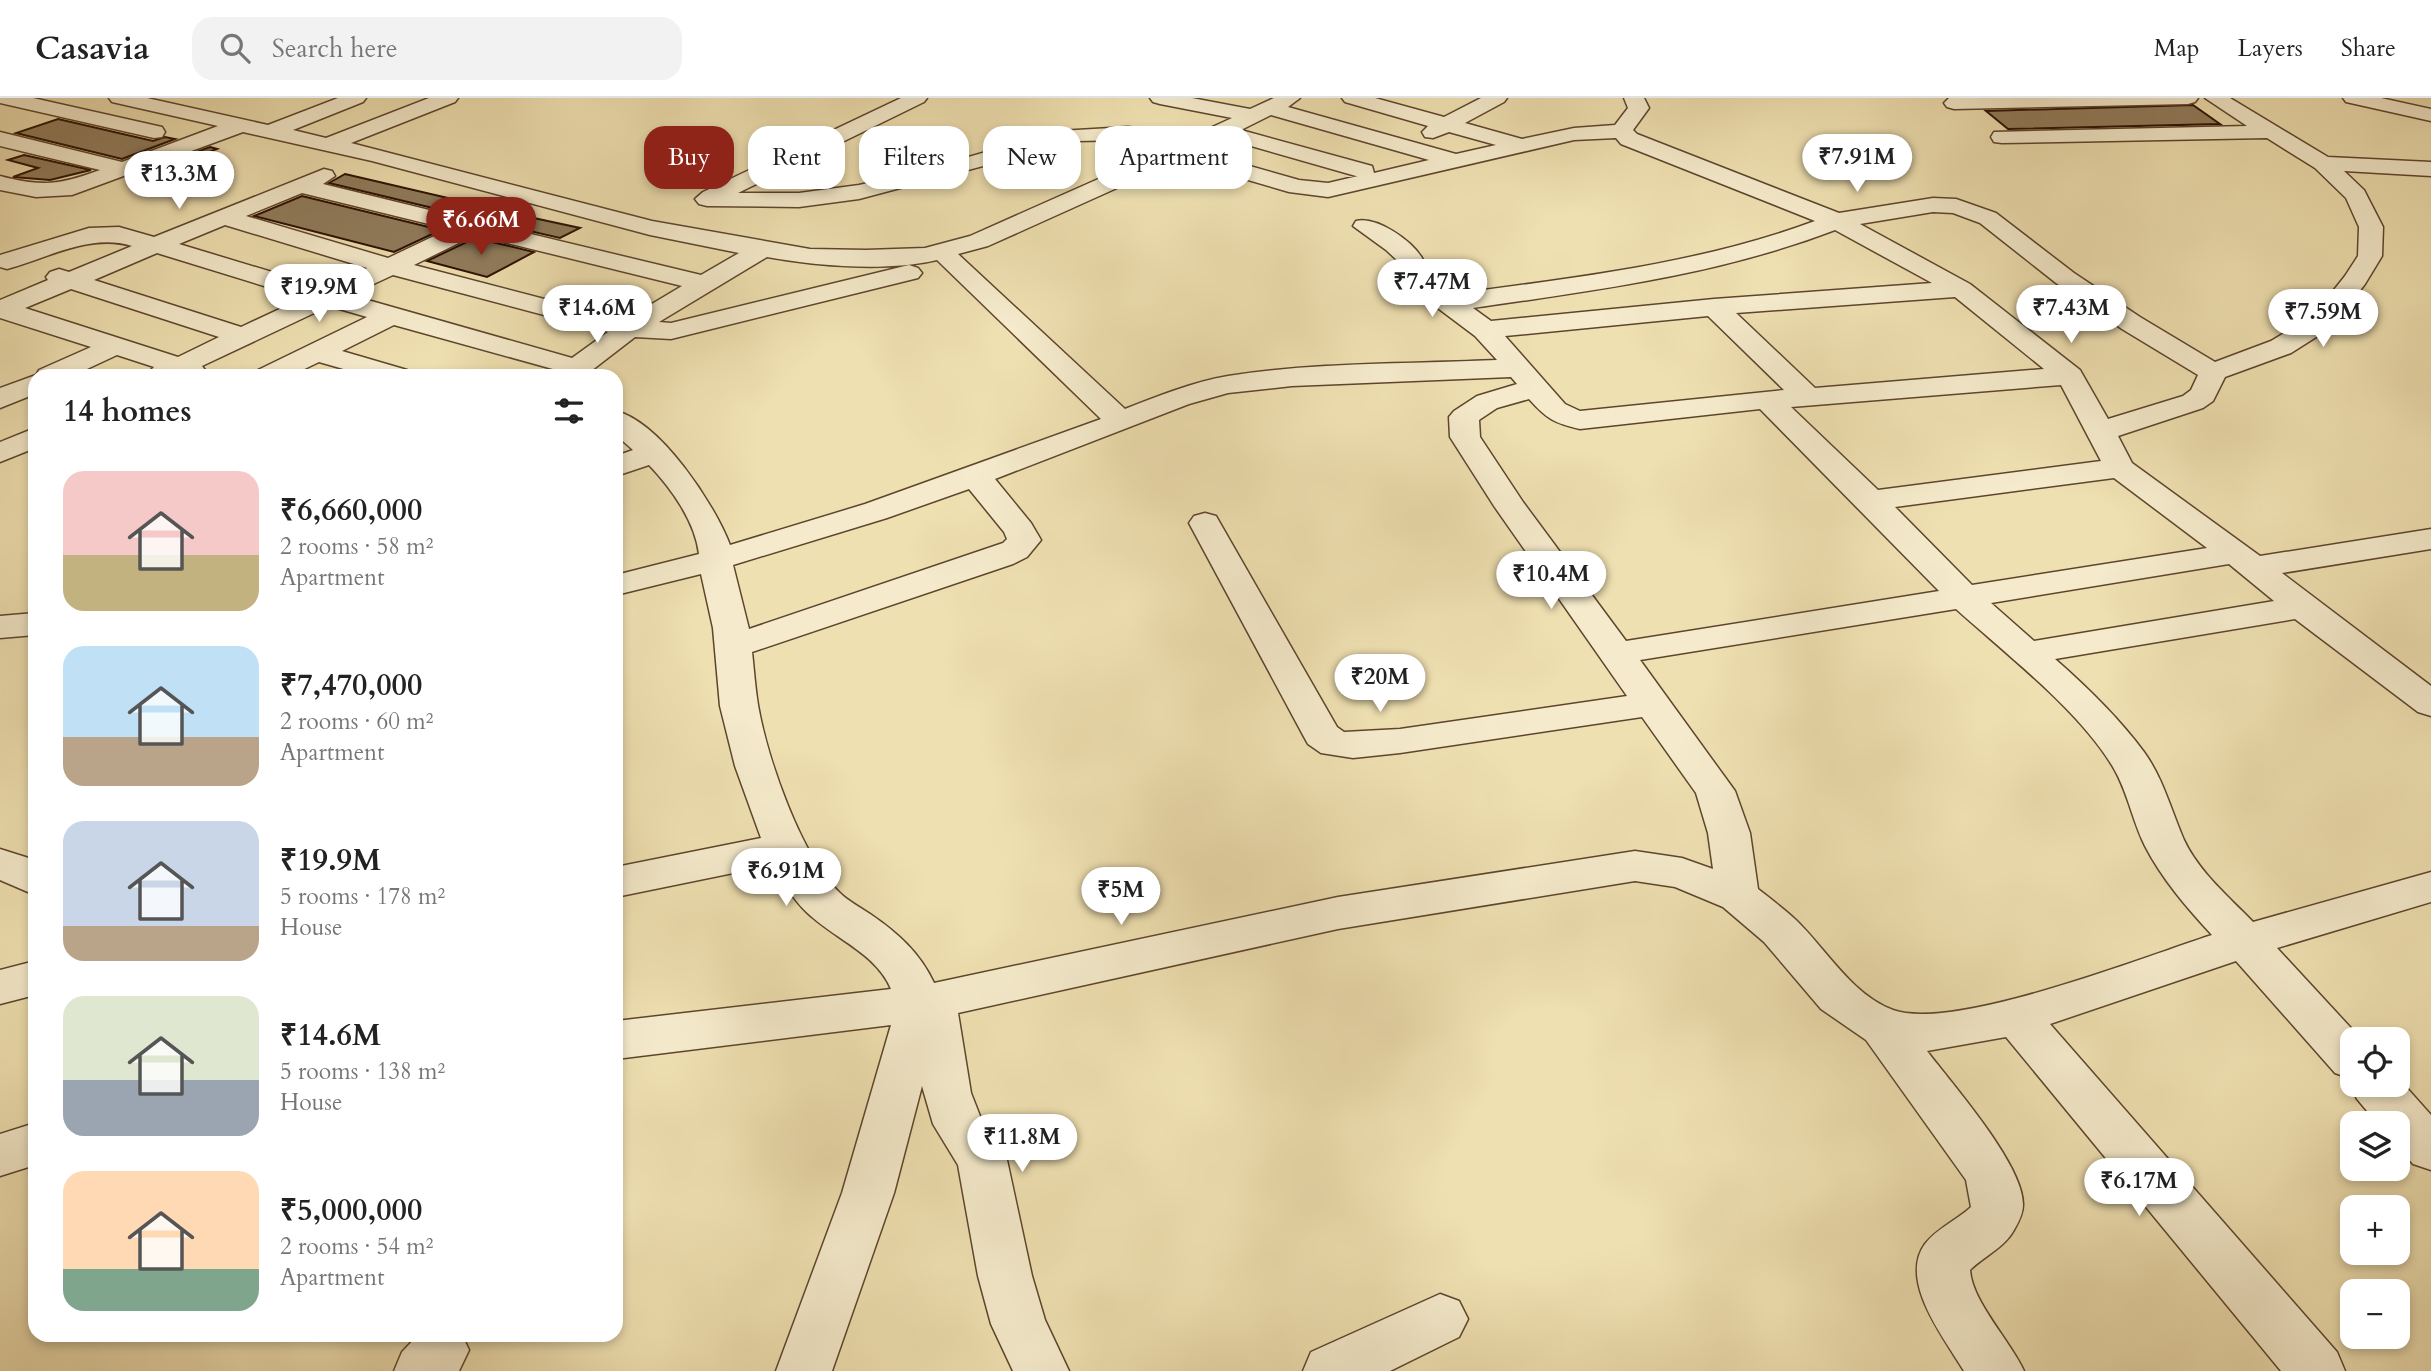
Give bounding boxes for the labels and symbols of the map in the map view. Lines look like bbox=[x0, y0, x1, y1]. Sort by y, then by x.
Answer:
pin: ₹7.91M bbox=[1800, 134, 1914, 194]
pin: ₹13.3M bbox=[122, 152, 236, 211]
pin: ₹6.66M bbox=[424, 198, 538, 257]
pin: ₹7.47M bbox=[1375, 260, 1489, 319]
pin: ₹19.9M bbox=[262, 264, 376, 324]
pin: ₹14.6M bbox=[540, 286, 654, 345]
pin: ₹7.43M bbox=[2014, 286, 2128, 345]
pin: ₹7.59M bbox=[2266, 289, 2380, 349]
pin: ₹10.4M bbox=[1494, 552, 1608, 611]
pin: ₹20M bbox=[1339, 654, 1421, 714]
pin: ₹6.91M bbox=[729, 848, 843, 908]
pin: ₹5M bbox=[1087, 868, 1155, 927]
pin: ₹11.8M bbox=[965, 1114, 1079, 1174]
pin: ₹6.17M bbox=[2082, 1158, 2196, 1218]

